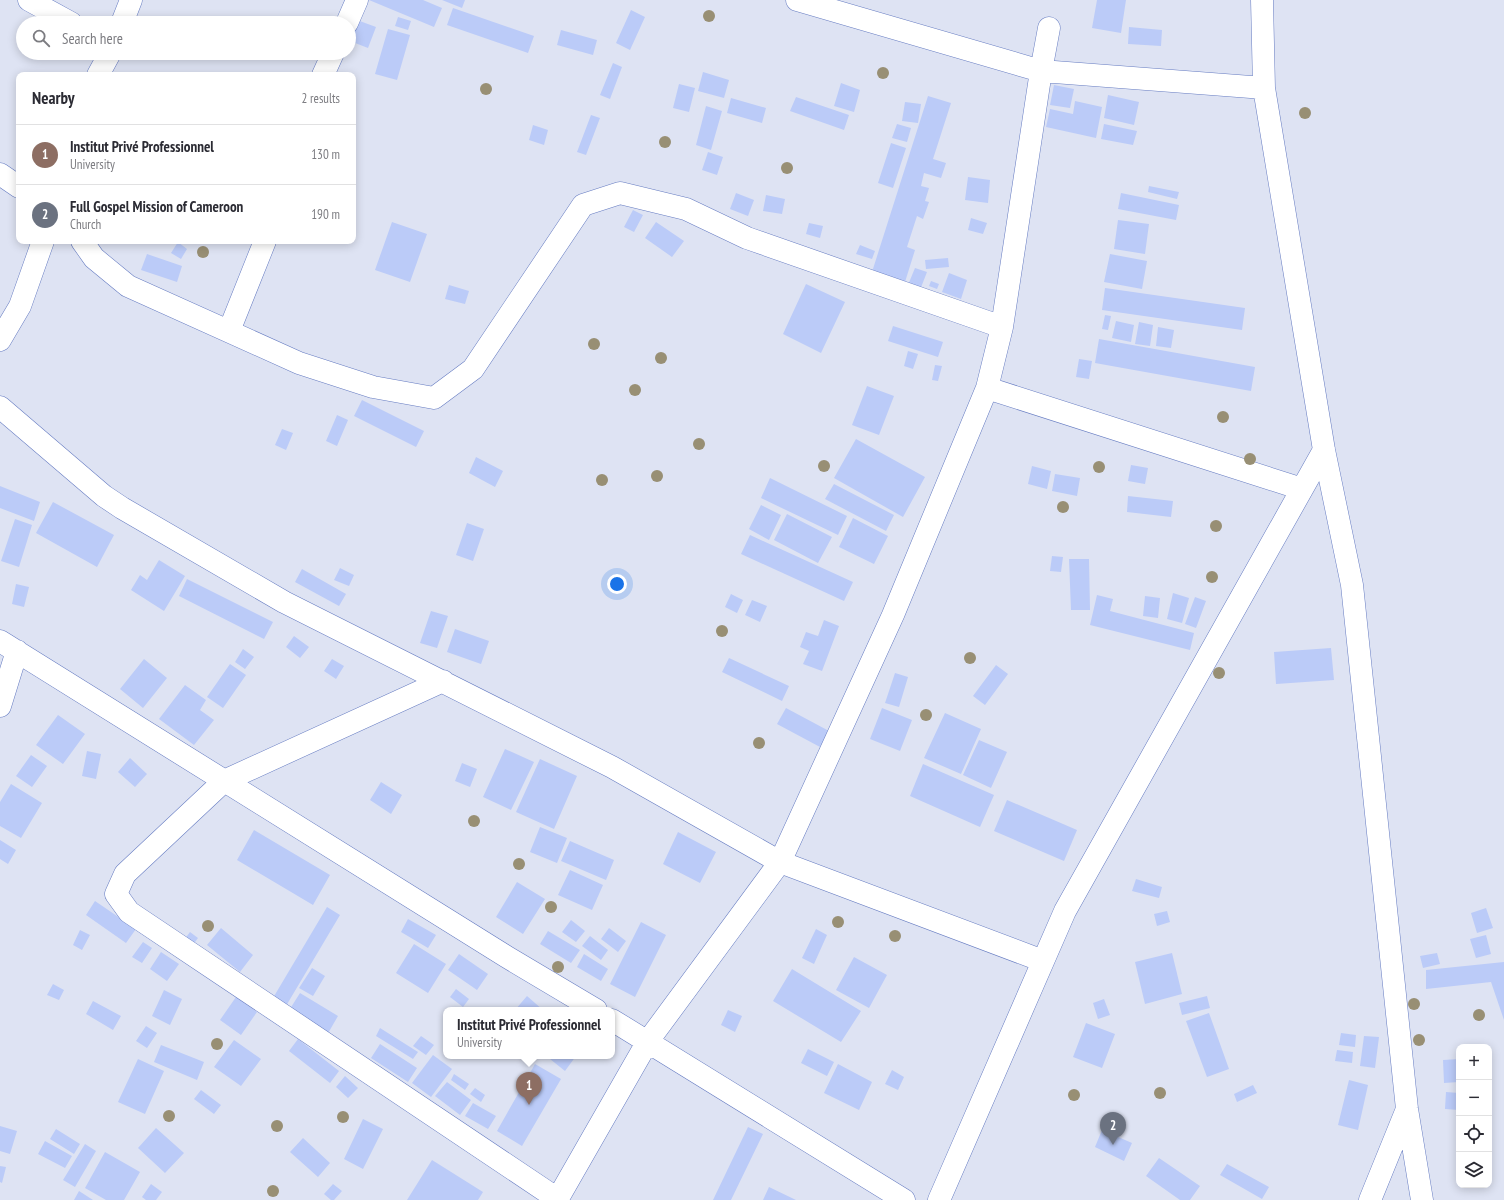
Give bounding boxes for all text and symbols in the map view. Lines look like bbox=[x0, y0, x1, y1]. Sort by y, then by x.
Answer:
search box bbox=[16, 16, 356, 60]
icon: search bbox=[30, 27, 52, 49]
text: Search here bbox=[62, 29, 123, 48]
text: Nearby bbox=[32, 87, 75, 109]
text: 2 results bbox=[301, 90, 340, 107]
text: Institut Privé Professionnel bbox=[70, 137, 214, 156]
text: 1 bbox=[42, 146, 48, 163]
text: 130 m bbox=[311, 146, 340, 163]
text: University bbox=[70, 156, 115, 173]
text: Full Gospel Mission of Cameroon bbox=[70, 197, 243, 216]
text: 2 bbox=[42, 206, 48, 223]
text: 190 m bbox=[311, 206, 340, 223]
text: Church bbox=[70, 216, 101, 233]
your location bbox=[607, 574, 627, 594]
popup bbox=[443, 1007, 615, 1059]
text: Institut Privé Professionnel bbox=[457, 1015, 601, 1034]
text: University bbox=[457, 1034, 502, 1051]
map controls bbox=[1456, 1044, 1492, 1188]
button: + bbox=[1456, 1044, 1492, 1080]
pin: 1 bbox=[516, 1072, 542, 1105]
button: − bbox=[1456, 1080, 1492, 1116]
pin: 2 bbox=[1100, 1112, 1126, 1145]
button: locate bbox=[1456, 1116, 1492, 1152]
button: layers bbox=[1456, 1152, 1492, 1188]

